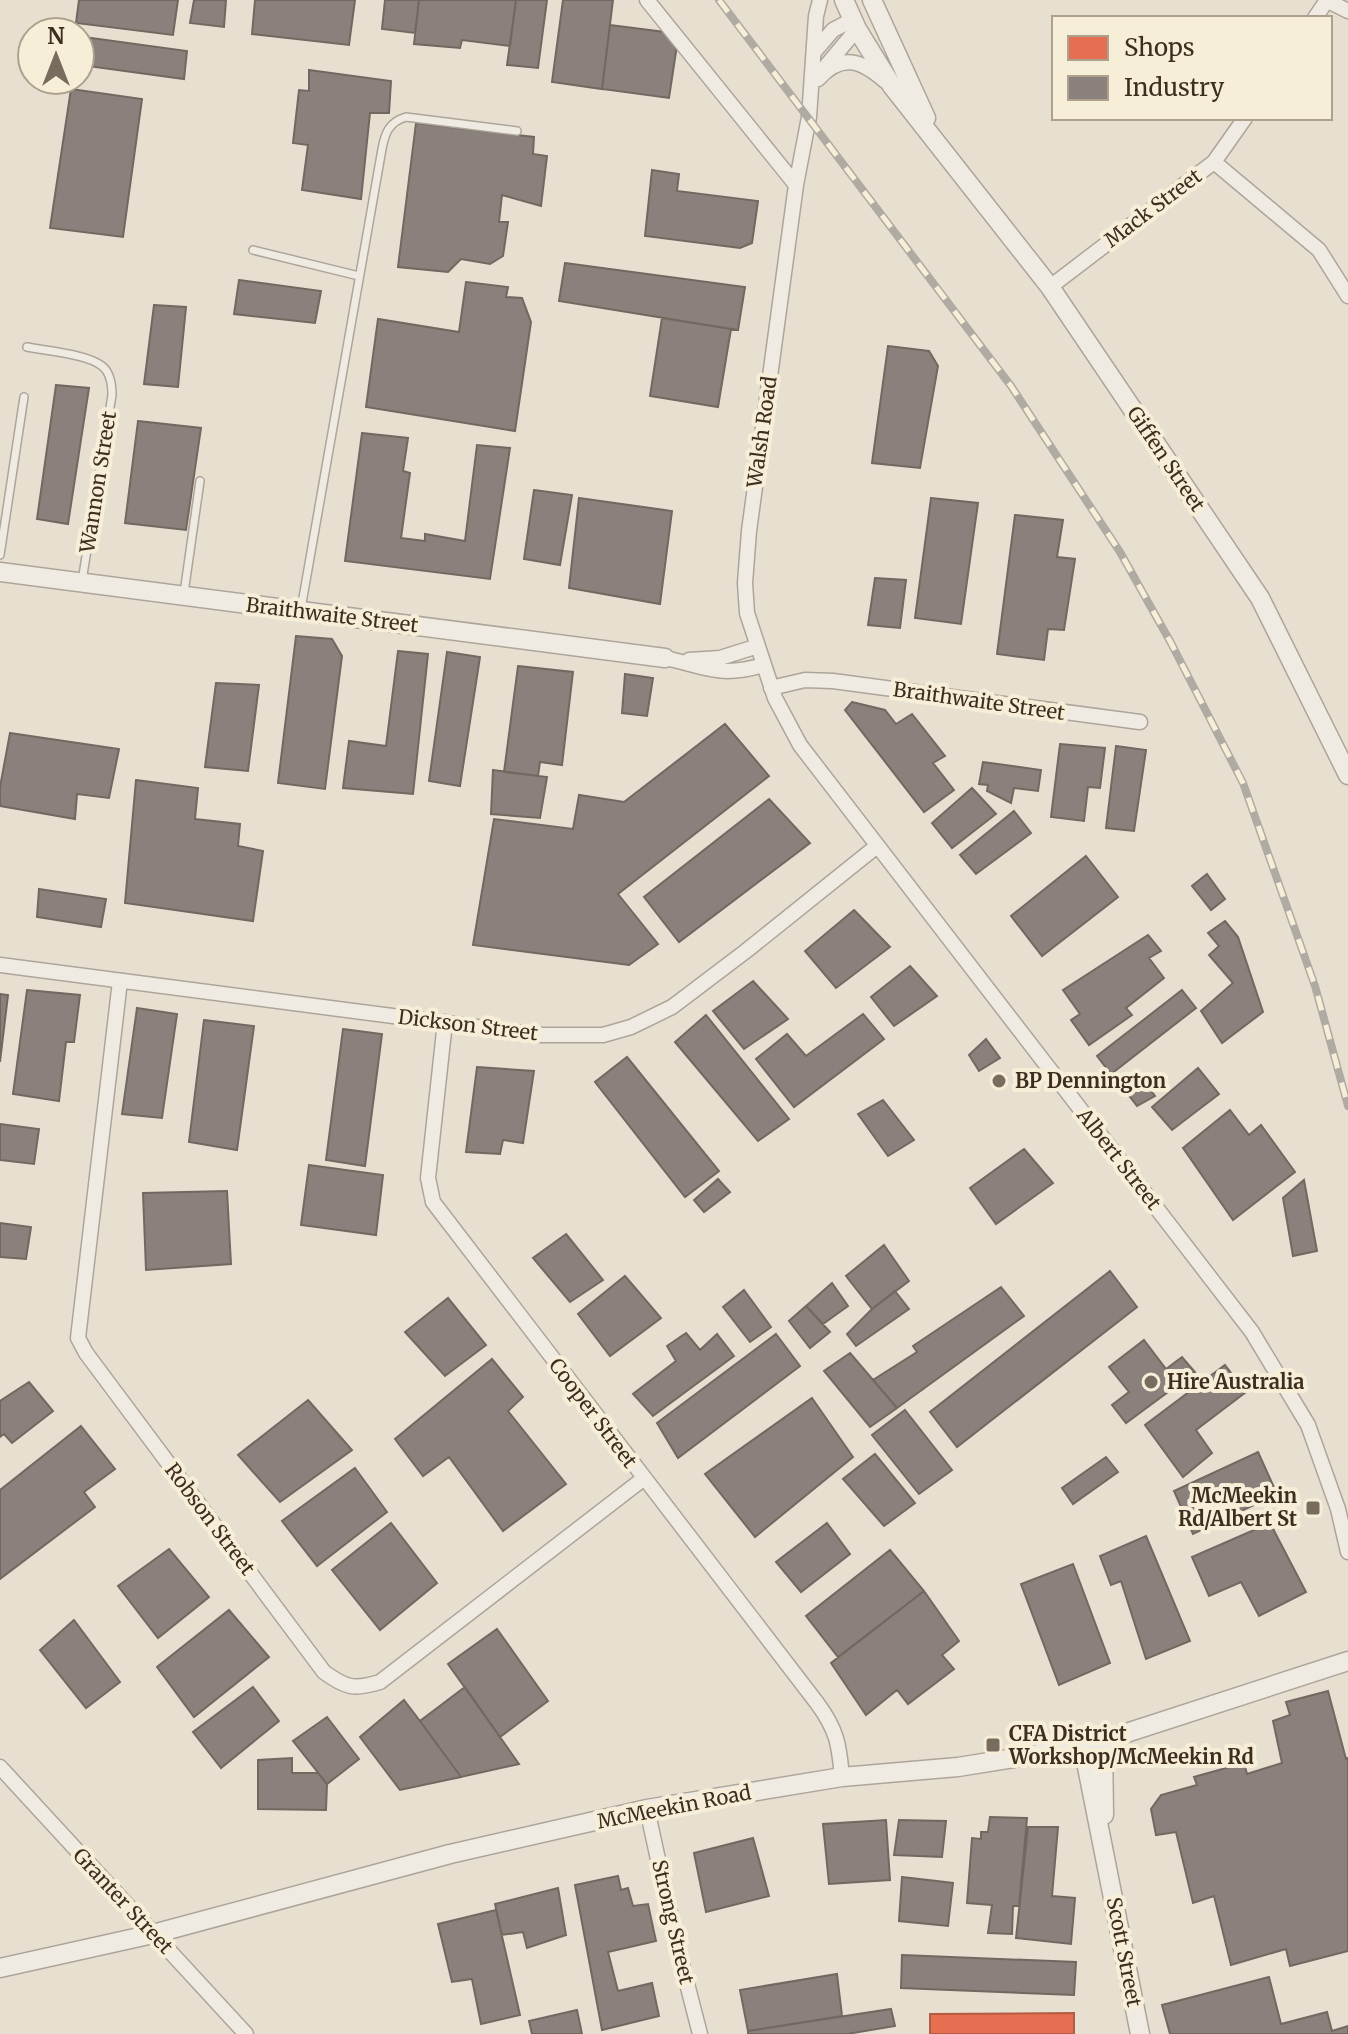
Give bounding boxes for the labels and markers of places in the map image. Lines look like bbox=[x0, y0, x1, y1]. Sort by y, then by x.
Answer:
place label: BP Dennington bbox=[1015, 1068, 1167, 1093]
marker: BP Dennington bbox=[990, 1072, 1008, 1090]
place label: Hire Australia bbox=[1167, 1369, 1304, 1394]
marker: Hire Australia bbox=[1142, 1373, 1160, 1391]
place label: McMeekin Rd/Albert St bbox=[1178, 1483, 1297, 1531]
marker: McMeekin Rd/Albert St bbox=[1304, 1499, 1322, 1517]
place label: CFA District Workshop/McMeekin Rd bbox=[1008, 1721, 1254, 1769]
marker: CFA District Workshop/McMeekin Rd bbox=[984, 1736, 1002, 1754]

